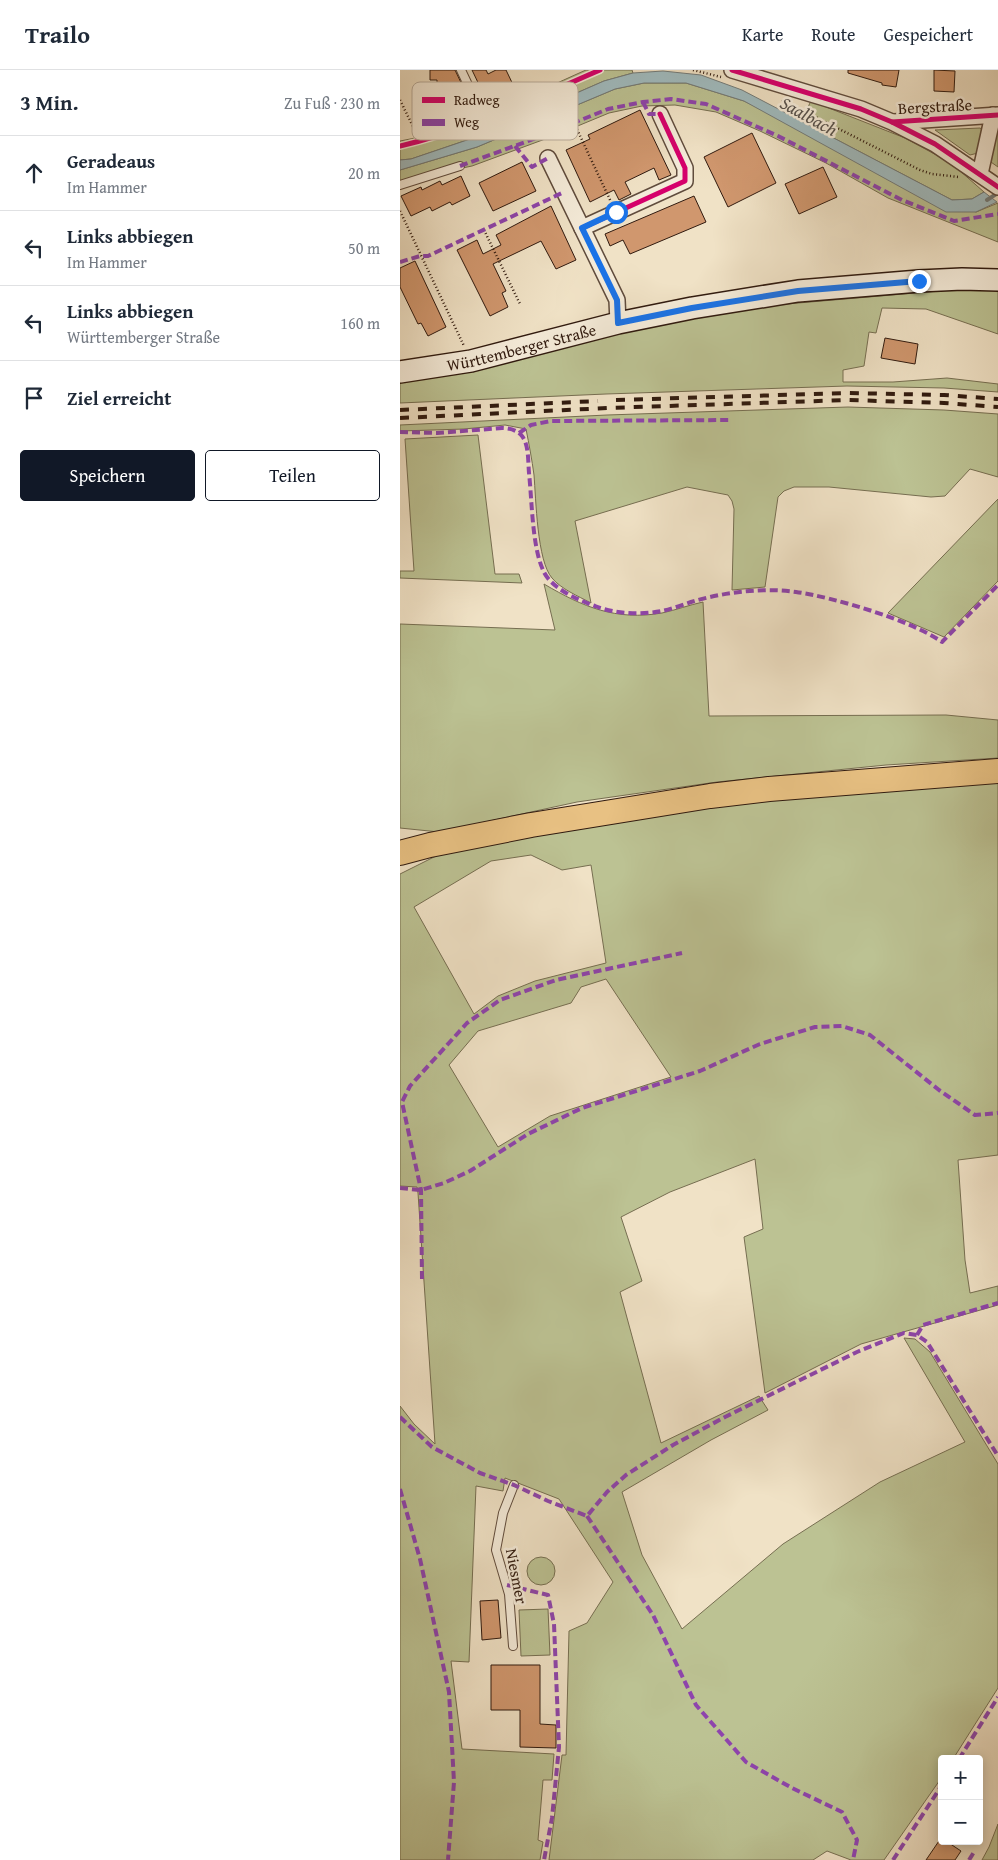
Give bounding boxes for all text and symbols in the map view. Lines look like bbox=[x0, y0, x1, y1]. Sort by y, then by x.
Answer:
text: Trailo bbox=[25, 17, 90, 52]
text: Karte bbox=[742, 21, 783, 48]
text: Route bbox=[811, 21, 856, 48]
text: Gespeichert bbox=[884, 21, 973, 48]
legend bbox=[412, 82, 578, 140]
text: 3 Min. bbox=[20, 87, 78, 118]
water label: Saalbach bbox=[775, 89, 843, 143]
text: Radweg bbox=[454, 90, 499, 110]
text: Zu Fuß · 230 m bbox=[284, 91, 380, 115]
street label: Bergstraße bbox=[897, 92, 973, 120]
text: Weg bbox=[454, 112, 479, 132]
text: Geradeaus bbox=[67, 147, 155, 175]
icon: ahead bbox=[20, 159, 48, 187]
text: 20 m bbox=[348, 161, 380, 185]
text: Im Hammer bbox=[67, 175, 147, 199]
route start bbox=[605, 201, 628, 224]
text: Links abbiegen bbox=[67, 222, 193, 250]
icon: left bbox=[20, 234, 48, 262]
text: 50 m bbox=[348, 236, 380, 260]
text: Im Hammer bbox=[67, 250, 147, 274]
route end bbox=[908, 270, 931, 293]
text: Links abbiegen bbox=[67, 297, 193, 325]
icon: left bbox=[20, 309, 48, 337]
text: 160 m bbox=[340, 311, 380, 335]
street label: Württemberger Straße bbox=[445, 317, 599, 377]
text: Württemberger Straße bbox=[67, 325, 220, 349]
icon: arrive bbox=[20, 384, 48, 412]
text: Ziel erreicht bbox=[67, 384, 171, 412]
button: Speichern bbox=[20, 450, 195, 501]
button: Teilen bbox=[205, 450, 380, 501]
street label: Niesmer bbox=[500, 1546, 534, 1606]
map controls bbox=[938, 1755, 983, 1845]
button: + bbox=[938, 1755, 983, 1800]
button: − bbox=[938, 1800, 983, 1845]

